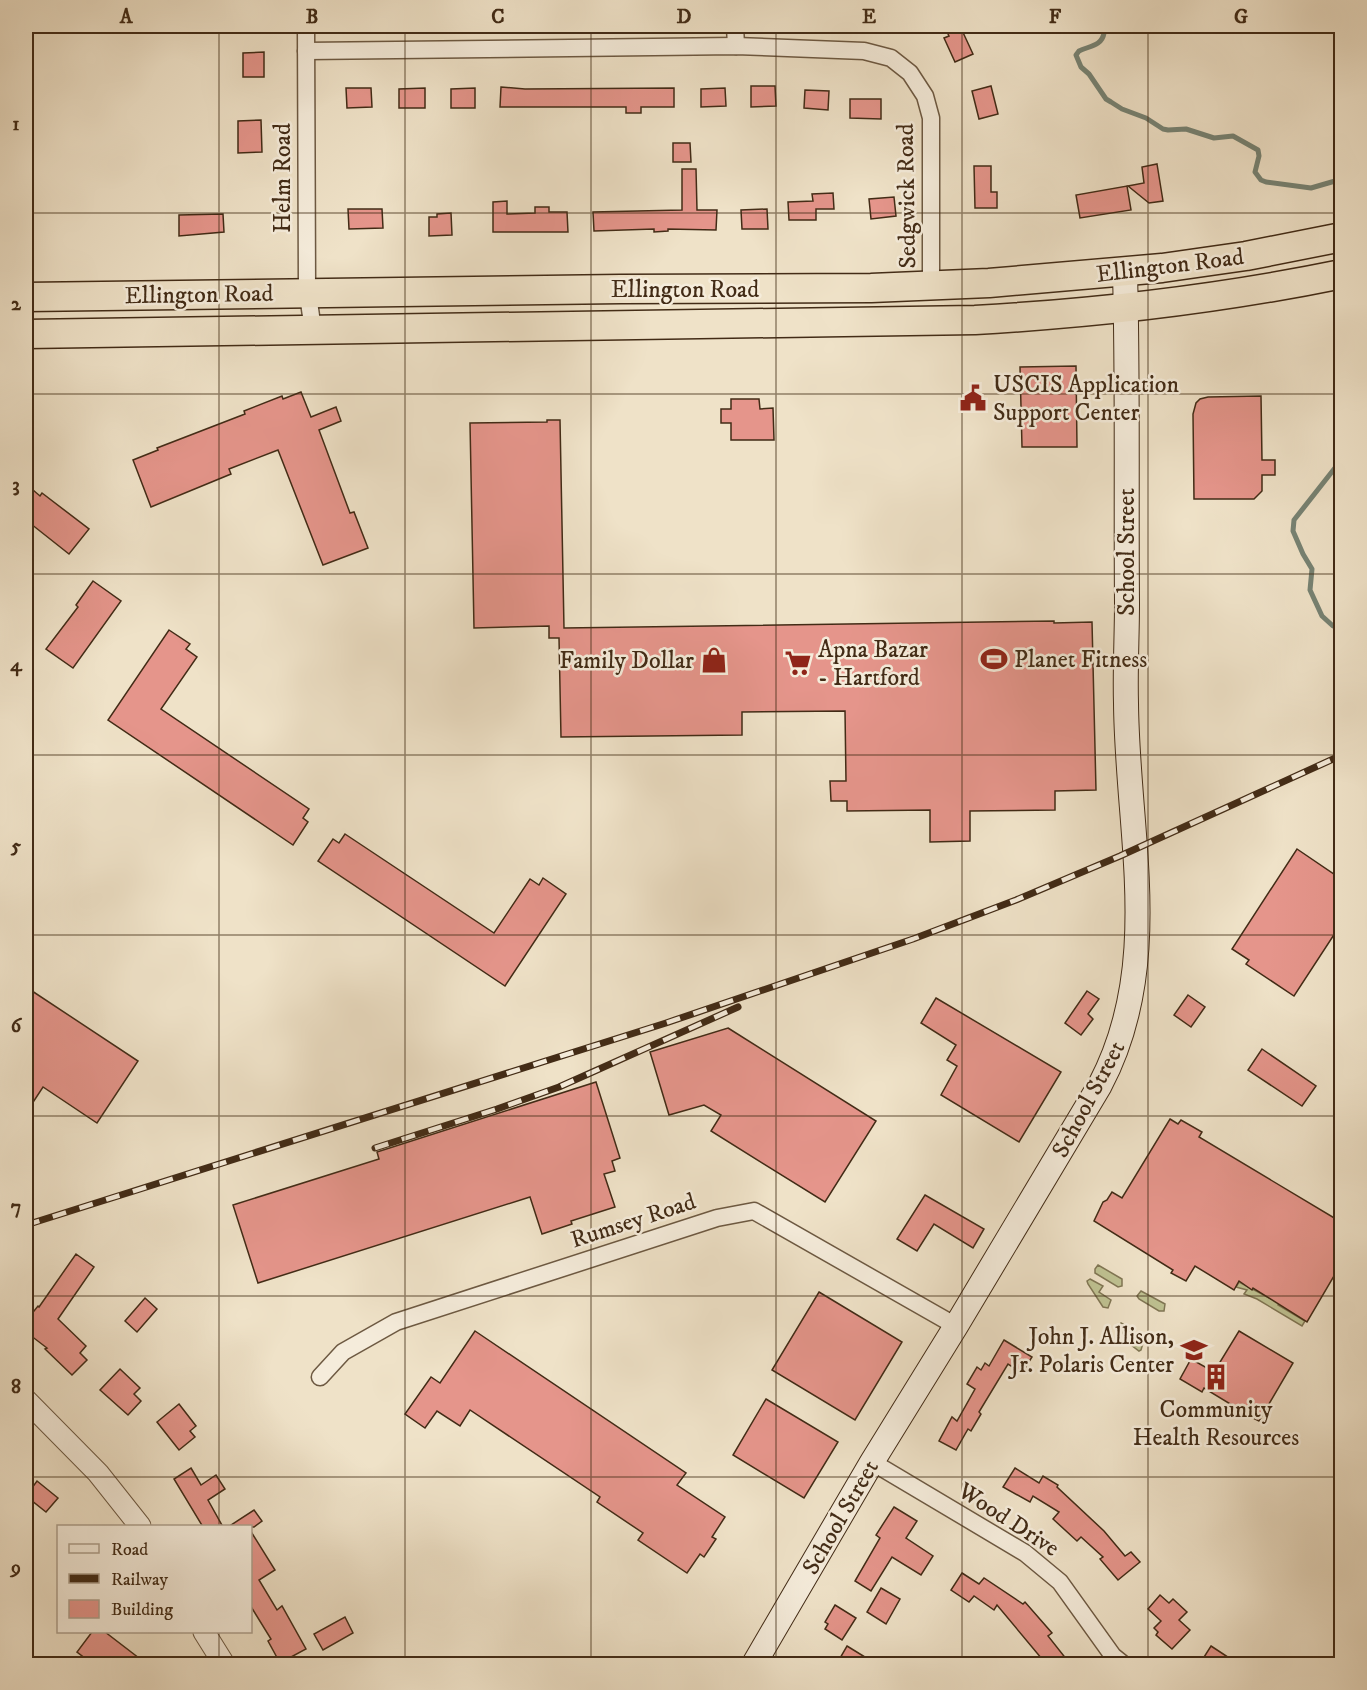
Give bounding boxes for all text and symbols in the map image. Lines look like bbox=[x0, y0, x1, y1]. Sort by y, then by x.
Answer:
text: A bbox=[119, 5, 134, 30]
text: B bbox=[306, 5, 318, 30]
text: C bbox=[491, 5, 505, 30]
text: D bbox=[677, 5, 692, 30]
text: E bbox=[862, 5, 876, 30]
text: F bbox=[1049, 5, 1062, 30]
text: G bbox=[1234, 5, 1248, 30]
text: 1 bbox=[12, 112, 20, 137]
street label: Helm Road bbox=[268, 123, 298, 233]
street label: Sedgwick Road bbox=[891, 123, 923, 269]
street label: Ellington Road bbox=[1095, 242, 1246, 290]
street label: Ellington Road bbox=[611, 275, 759, 305]
street label: Ellington Road bbox=[124, 279, 274, 311]
text: 2 bbox=[11, 292, 22, 317]
place label: USCIS Application Support Center bbox=[993, 370, 1179, 428]
public building icon: USCIS Application Support Center bbox=[958, 383, 988, 413]
text: 3 bbox=[12, 473, 20, 498]
street label: School Street bbox=[1112, 488, 1142, 616]
place label: Apna Bazar - Hartford bbox=[818, 635, 928, 693]
sports icon: Planet Fitness bbox=[979, 644, 1009, 674]
shop icon: Family Dollar bbox=[699, 645, 729, 675]
place label: Planet Fitness bbox=[1014, 645, 1147, 675]
place label: Family Dollar bbox=[559, 646, 694, 676]
supermarket icon: Apna Bazar - Hartford bbox=[783, 648, 813, 678]
text: 4 bbox=[10, 653, 23, 678]
text: 5 bbox=[10, 834, 21, 859]
text: 6 bbox=[11, 1014, 23, 1039]
street label: School Street bbox=[1046, 1036, 1132, 1163]
street label: Rumsey Road bbox=[567, 1187, 700, 1255]
text: 7 bbox=[11, 1195, 21, 1220]
place label: John J. Allison, Jr. Polaris Center bbox=[1008, 1322, 1174, 1380]
school or university icon: John J. Allison, Jr. Polaris Center bbox=[1179, 1335, 1209, 1365]
building icon: Community Health Resources bbox=[1201, 1362, 1231, 1392]
text: 8 bbox=[11, 1375, 21, 1400]
place label: Community Health Resources bbox=[1133, 1395, 1299, 1453]
street label: School Street bbox=[796, 1454, 886, 1580]
street label: Wood Drive bbox=[951, 1475, 1065, 1564]
legend bbox=[57, 1525, 252, 1633]
text: Road bbox=[111, 1539, 148, 1561]
text: 9 bbox=[9, 1556, 21, 1581]
text: Railway bbox=[111, 1569, 169, 1591]
text: Building bbox=[111, 1599, 173, 1621]

